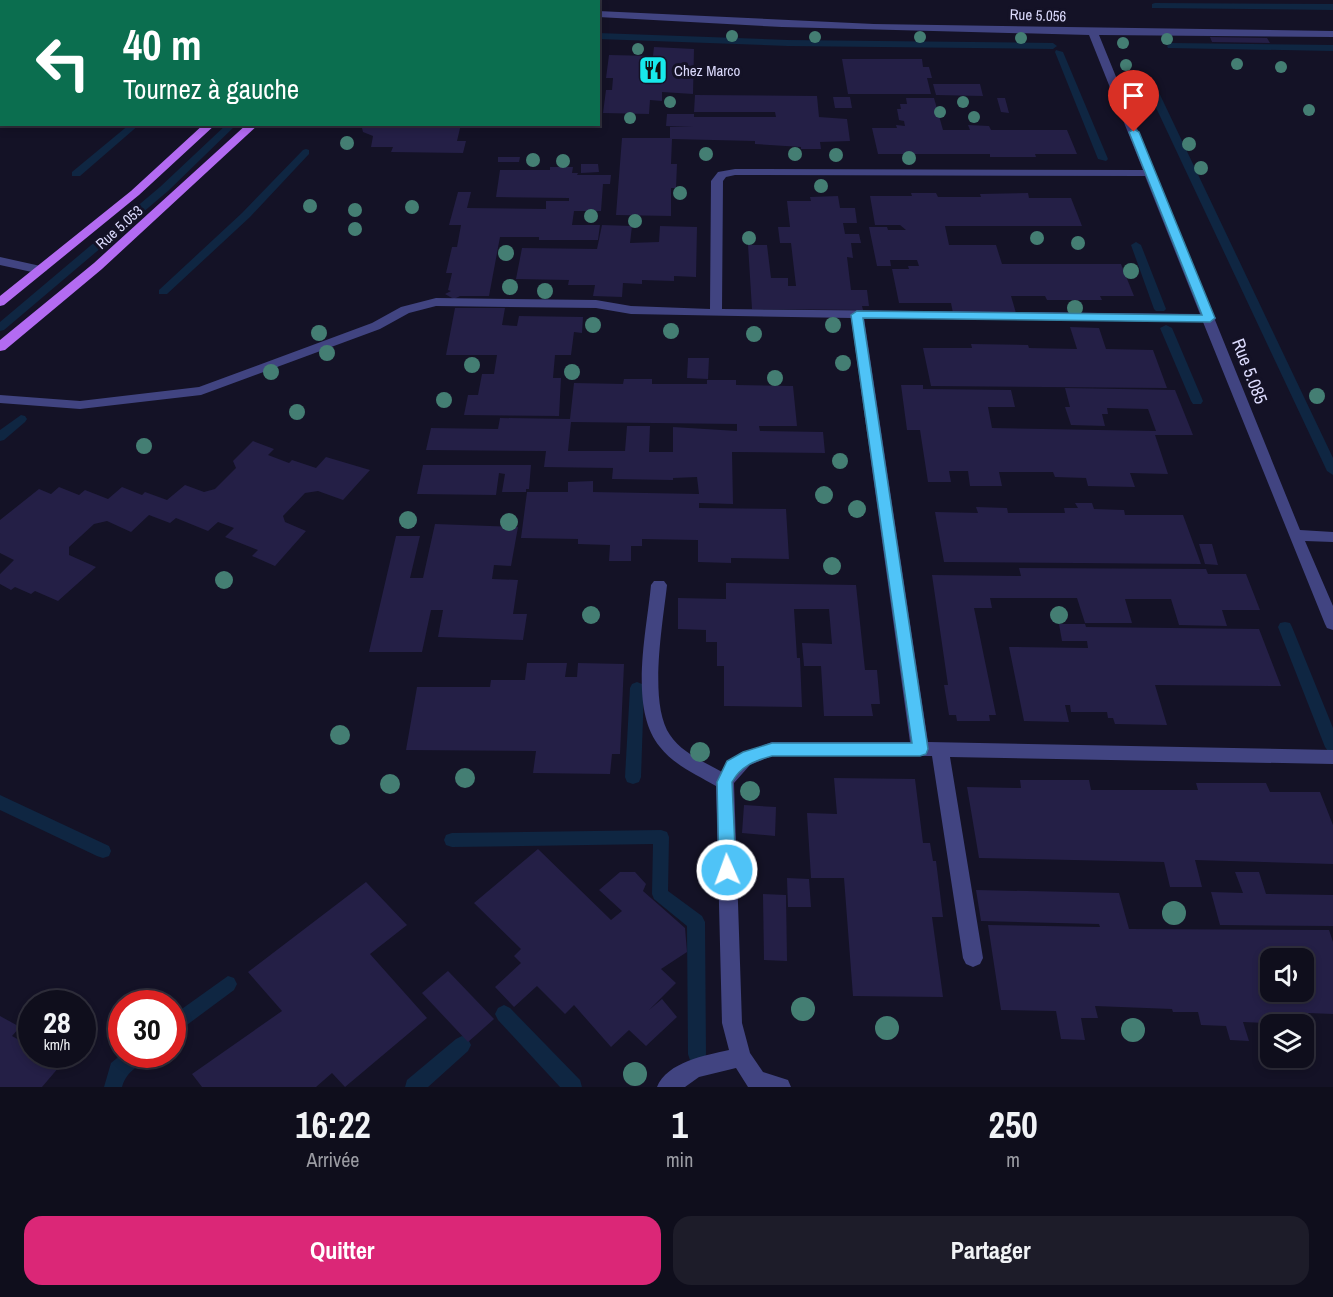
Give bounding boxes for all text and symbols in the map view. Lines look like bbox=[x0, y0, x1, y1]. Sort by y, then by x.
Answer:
street label: Rue 5.056 bbox=[1009, 4, 1067, 26]
text: 40 m bbox=[123, 17, 202, 73]
icon: left bbox=[24, 24, 102, 102]
restaurant icon: Chez Marco bbox=[637, 54, 669, 86]
place label: Chez Marco bbox=[674, 60, 740, 81]
pin bbox=[1108, 70, 1159, 132]
text: Tournez à gauche bbox=[123, 71, 299, 107]
icon: arrive bbox=[1117, 79, 1150, 112]
street label: Rue 5.053 bbox=[91, 200, 147, 254]
street label: Rue 5.085 bbox=[1226, 335, 1274, 407]
position arrow bbox=[695, 838, 759, 902]
map controls bbox=[1260, 948, 1314, 1068]
button: sound bbox=[1260, 948, 1314, 1002]
speed limit sign: 30 bbox=[108, 990, 186, 1068]
text: 28 bbox=[43, 1002, 71, 1042]
button: layers bbox=[1260, 1014, 1314, 1068]
text: km/h bbox=[44, 1034, 70, 1055]
text: 16:22 bbox=[295, 1101, 371, 1149]
text: 1 bbox=[671, 1101, 688, 1149]
text: 250 bbox=[989, 1101, 1038, 1149]
text: Arrivée bbox=[307, 1146, 359, 1173]
text: min bbox=[666, 1146, 693, 1173]
text: m bbox=[1006, 1146, 1020, 1173]
button: Quitter bbox=[24, 1216, 661, 1285]
button: Partager bbox=[673, 1216, 1309, 1285]

